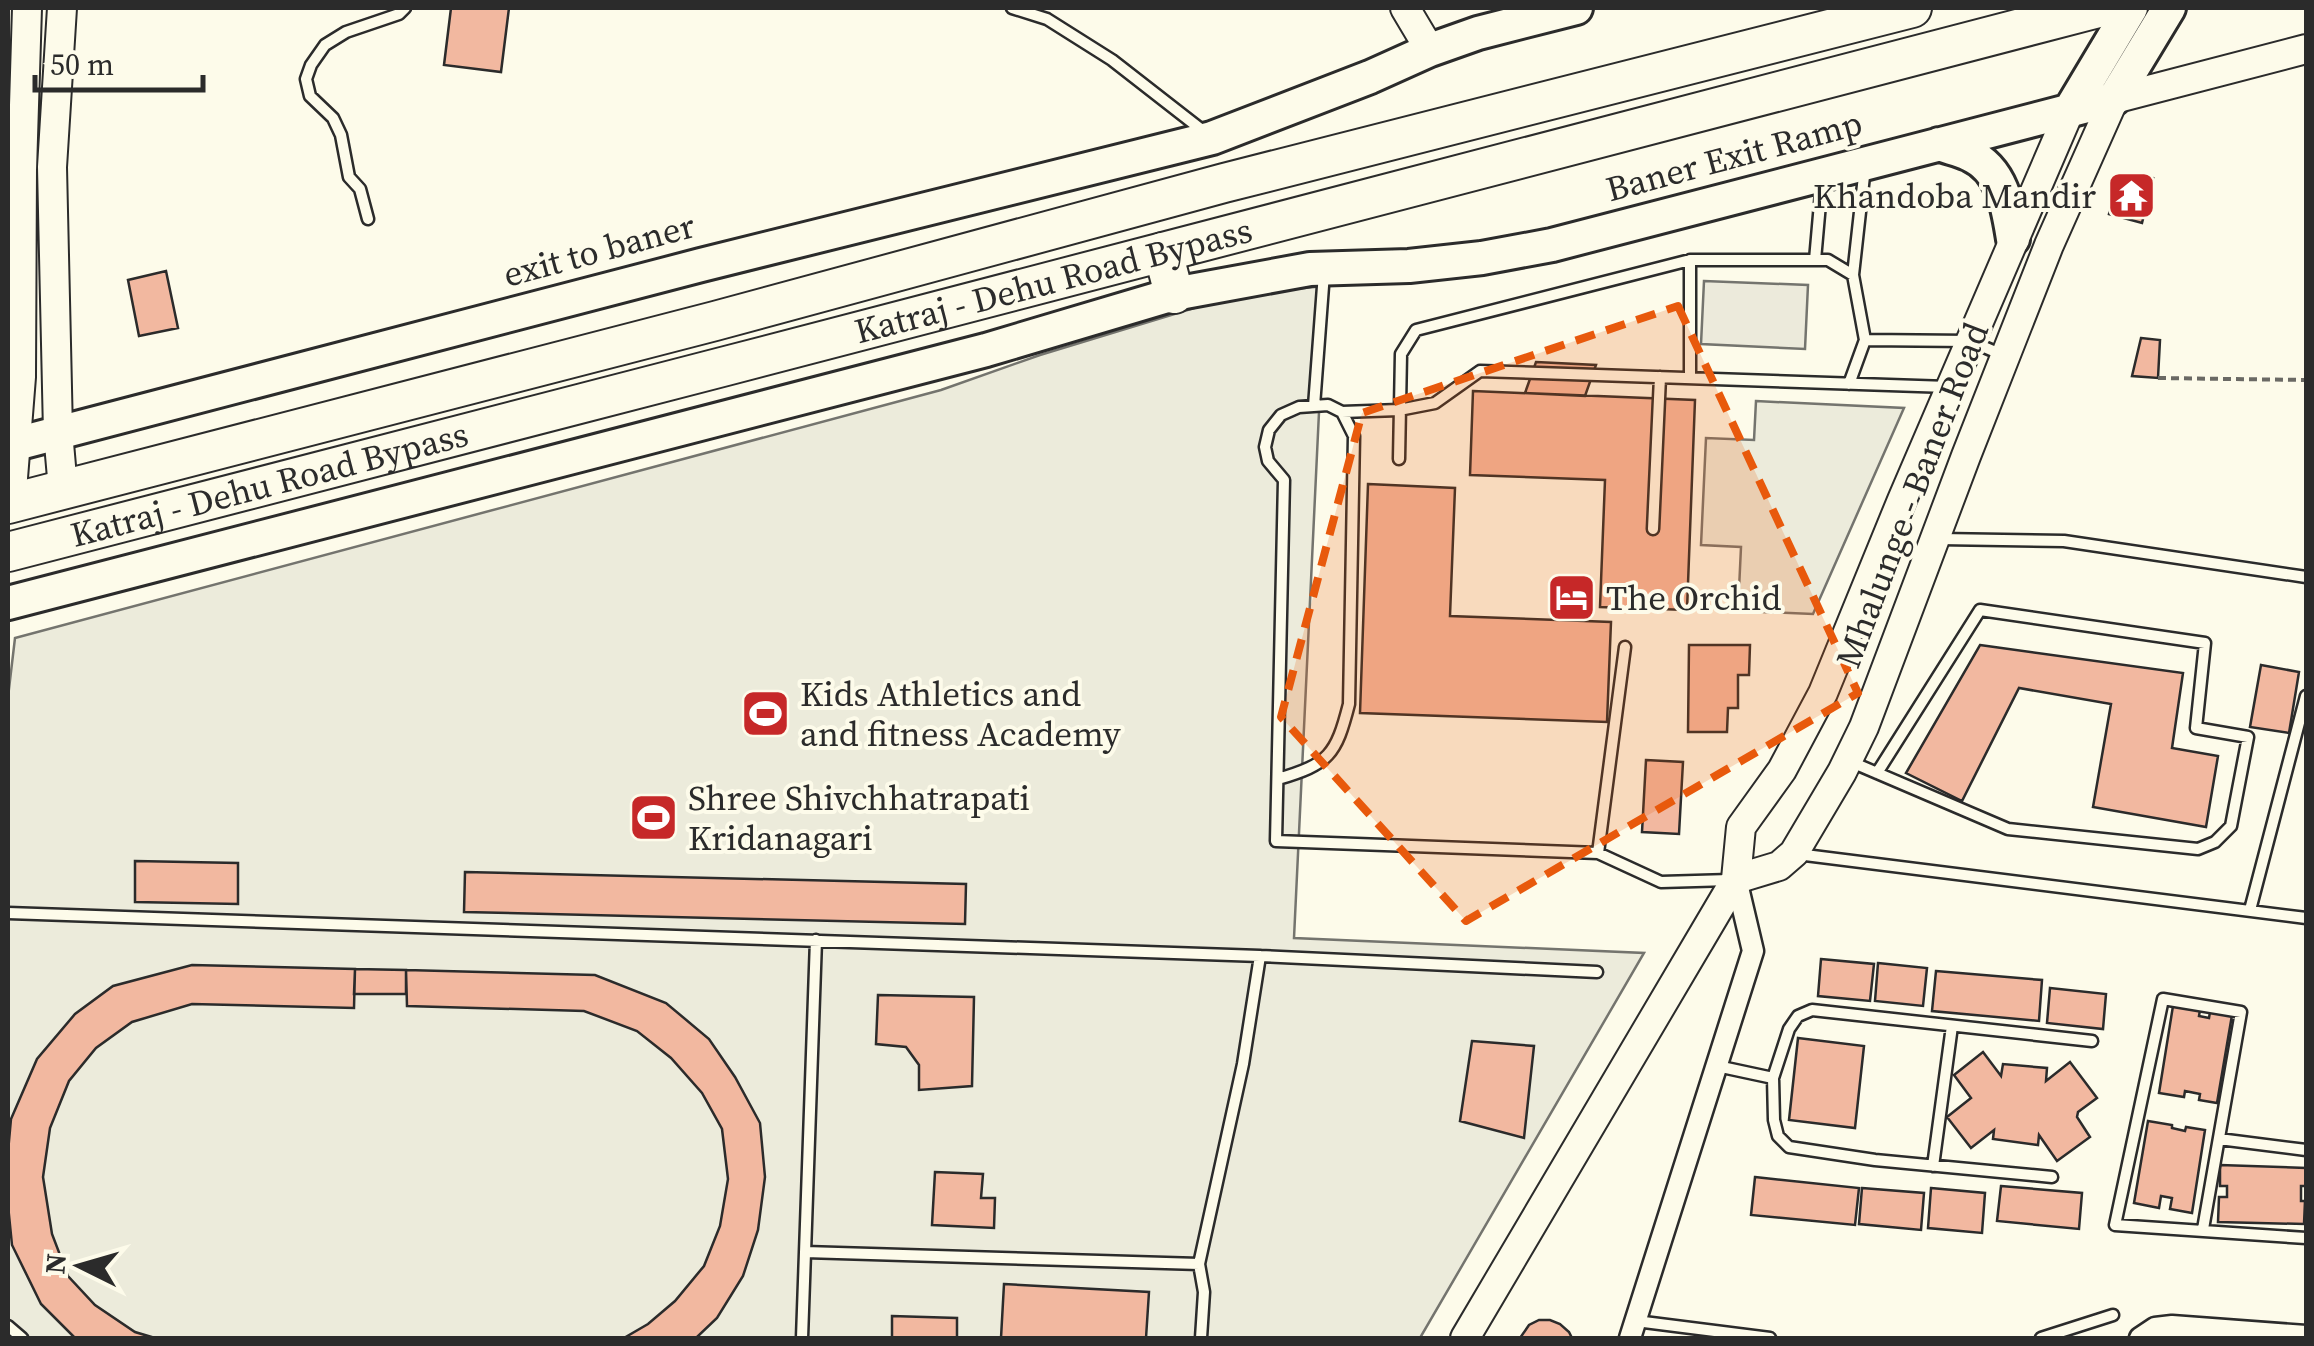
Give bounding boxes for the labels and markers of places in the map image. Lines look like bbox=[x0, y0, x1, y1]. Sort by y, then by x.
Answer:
temple icon: Khandoba Mandir bbox=[2105, 170, 2157, 222]
place label: Khandoba Mandir bbox=[1813, 172, 2096, 220]
hotel icon: The Orchid bbox=[1545, 572, 1597, 624]
place label: The Orchid bbox=[1606, 574, 1782, 622]
place label: Kids Athletics and and fitness Academy bbox=[800, 670, 1121, 758]
sports icon: Kids Athletics and and fitness Academy bbox=[739, 688, 791, 740]
place label: Shree Shivchhatrapati Kridanagari bbox=[688, 774, 1030, 862]
sports icon: Shree Shivchhatrapati Kridanagari bbox=[627, 792, 679, 844]

